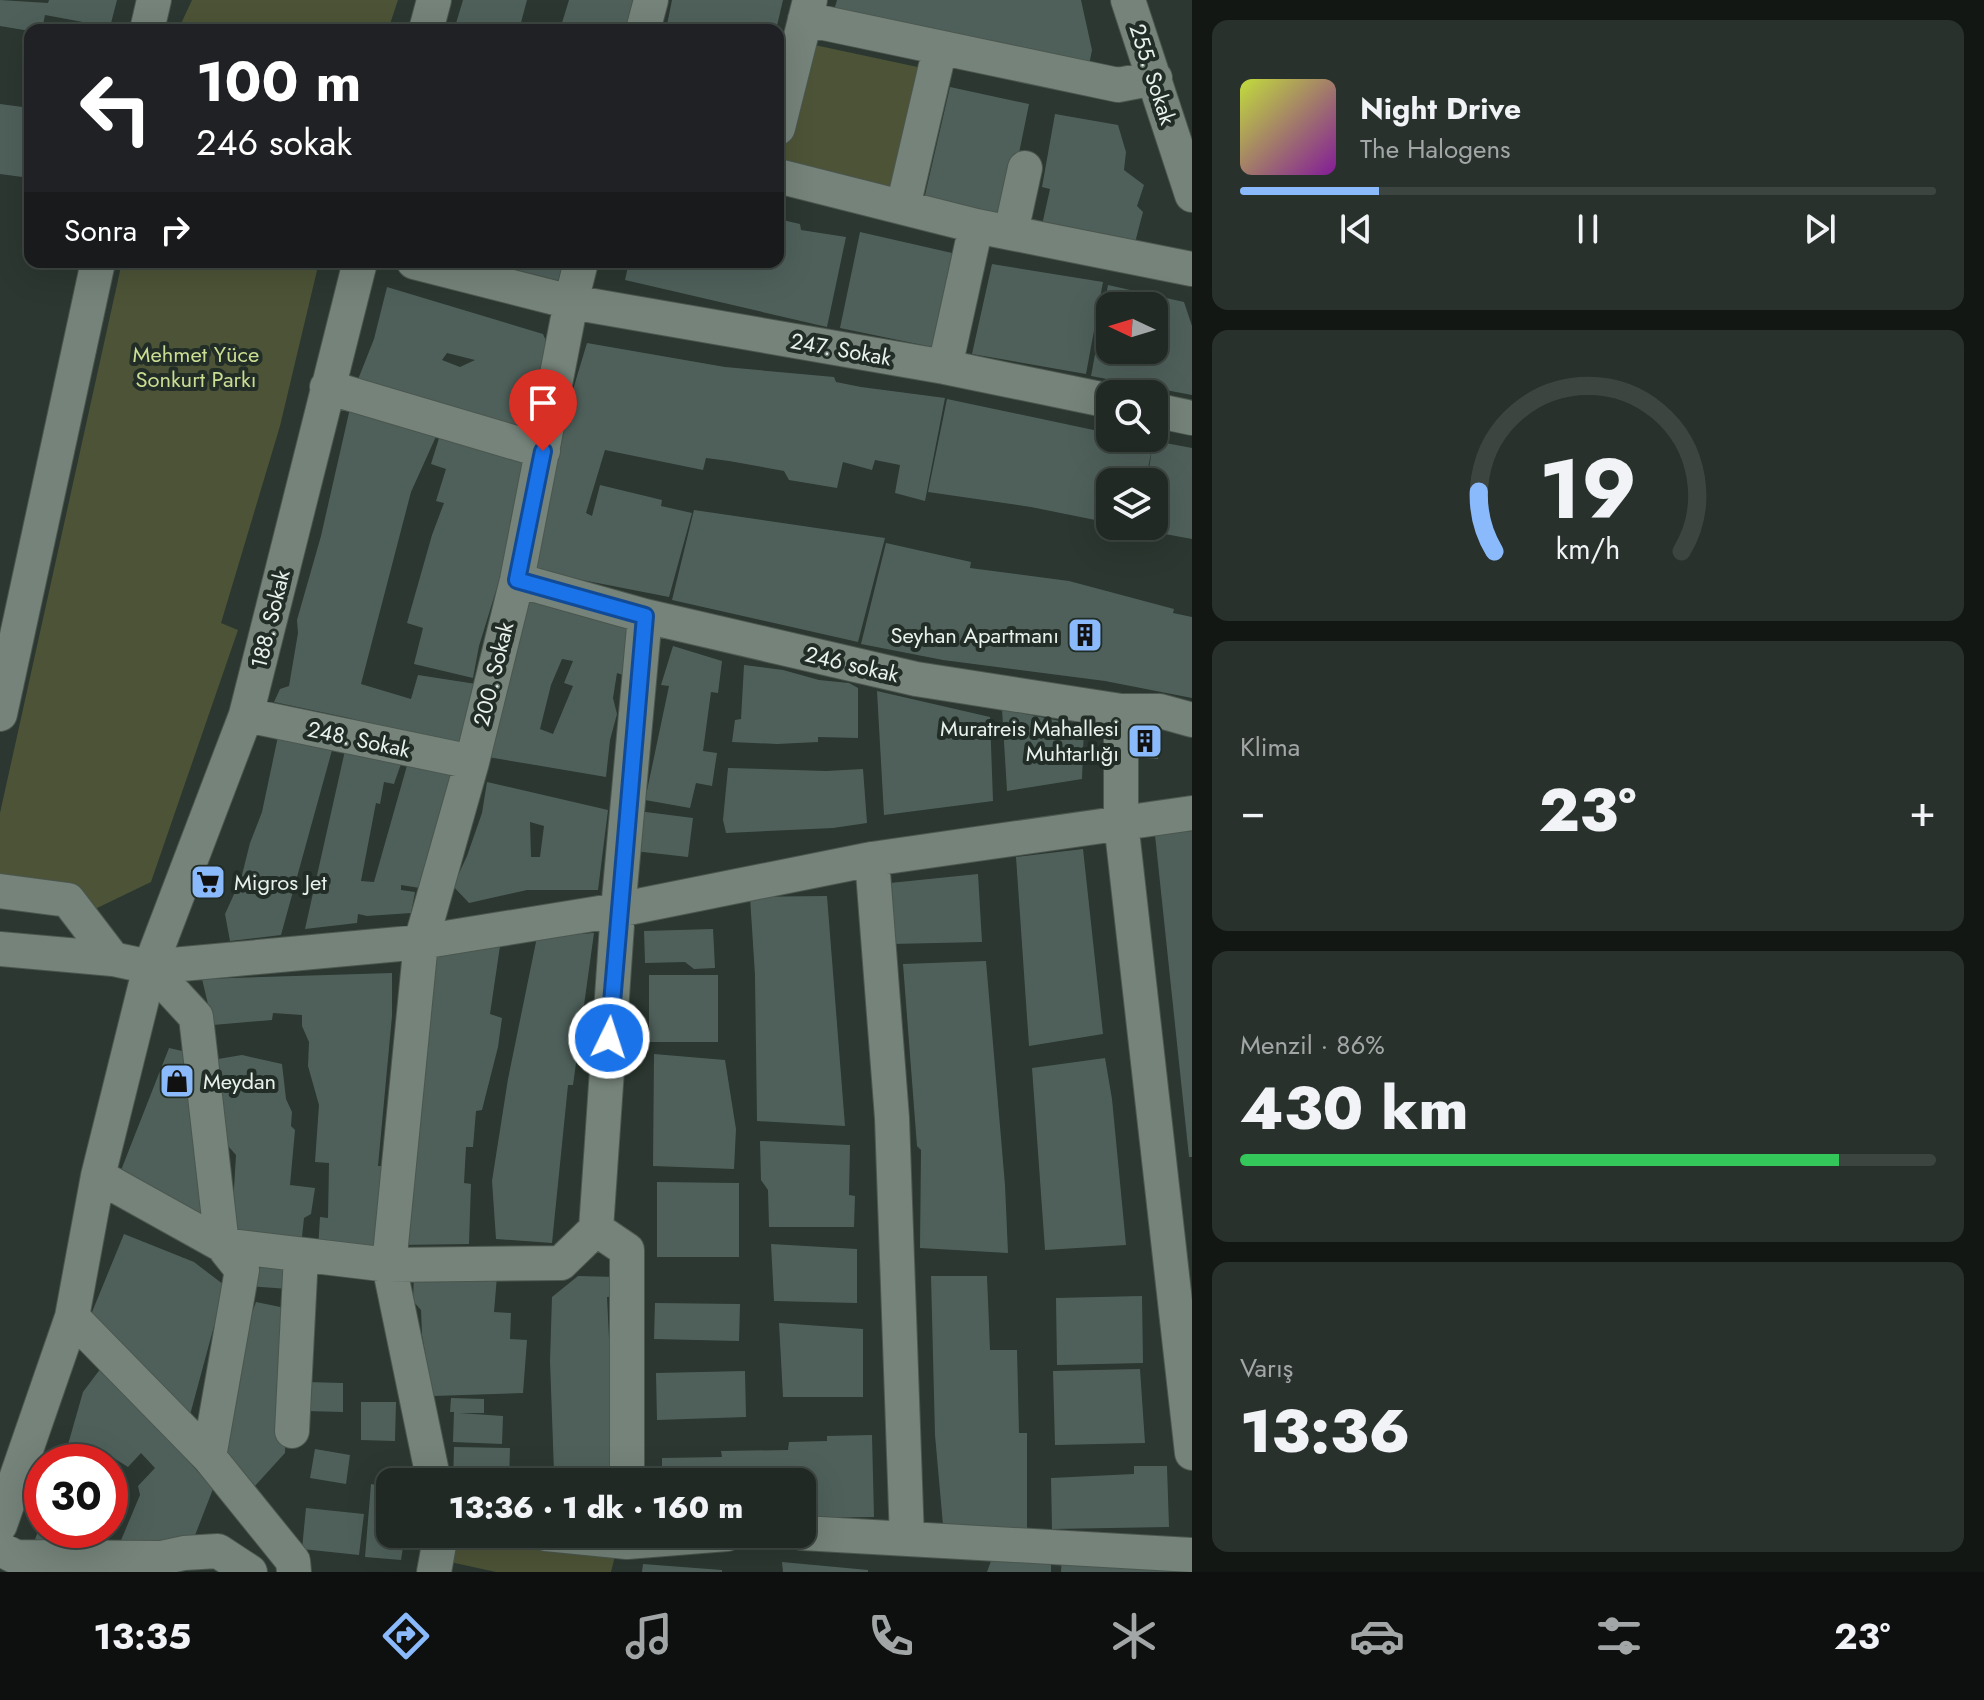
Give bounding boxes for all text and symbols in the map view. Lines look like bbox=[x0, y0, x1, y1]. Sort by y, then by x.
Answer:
street label: 255. Sokak bbox=[1122, 19, 1184, 129]
text: 100 m bbox=[196, 41, 361, 122]
icon: left bbox=[64, 56, 168, 160]
text: Night Drive bbox=[1360, 87, 1521, 130]
text: 246 sokak bbox=[196, 116, 352, 168]
text: The Halogens bbox=[1360, 130, 1511, 168]
icon: previous bbox=[1334, 207, 1378, 251]
icon: pause bbox=[1566, 207, 1610, 251]
icon: next bbox=[1798, 207, 1842, 251]
icon: right bbox=[153, 208, 197, 252]
text: Sonra bbox=[64, 209, 137, 252]
north arrow bbox=[1096, 292, 1168, 364]
map controls bbox=[1096, 292, 1168, 540]
street label: 247. Sokak bbox=[788, 324, 894, 374]
park label: Mehmet Yüce Sonkurt Parkı bbox=[133, 338, 259, 395]
pin bbox=[509, 369, 577, 451]
button: search bbox=[1096, 380, 1168, 452]
icon: arrive bbox=[521, 381, 565, 425]
text: 19 bbox=[1539, 428, 1637, 548]
button: layers bbox=[1096, 468, 1168, 540]
text: km/h bbox=[1556, 528, 1620, 570]
street label: 188. Sokak bbox=[242, 566, 298, 672]
building icon: Seyhan Apartmanı bbox=[1066, 616, 1104, 654]
street label: 200. Sokak bbox=[465, 618, 521, 729]
place label: Seyhan Apartmanı bbox=[891, 619, 1059, 651]
street label: 246 sokak bbox=[802, 638, 902, 690]
place label: Muratreis Mahallesi Muhtarlığı bbox=[940, 712, 1119, 769]
street label: 248. Sokak bbox=[305, 713, 414, 766]
building icon: Muratreis Mahallesi Muhtarlığı bbox=[1126, 722, 1164, 760]
text: Klima bbox=[1240, 728, 1300, 766]
text: 23° bbox=[1539, 767, 1636, 854]
text: − bbox=[1240, 779, 1266, 843]
text: + bbox=[1909, 779, 1936, 843]
supermarket icon: Migros Jet bbox=[189, 863, 227, 901]
place label: Migros Jet bbox=[234, 866, 327, 898]
position arrow bbox=[567, 996, 651, 1080]
text: Menzil · 86% bbox=[1240, 1026, 1385, 1064]
shop icon: Meydan bbox=[158, 1062, 196, 1100]
place label: Meydan bbox=[203, 1065, 276, 1097]
text: 430 km bbox=[1240, 1065, 1468, 1152]
text: Varış bbox=[1240, 1349, 1293, 1387]
text: 13:36 bbox=[1240, 1388, 1410, 1475]
speed limit sign: 30 bbox=[24, 1444, 128, 1548]
text: 13:36 · 1 dk · 160 m bbox=[449, 1486, 743, 1529]
icon: directions bbox=[378, 1608, 434, 1664]
icon: music bbox=[621, 1608, 677, 1664]
icon: phone bbox=[863, 1608, 919, 1664]
icon: climate bbox=[1106, 1608, 1162, 1664]
icon: car bbox=[1349, 1608, 1405, 1664]
icon: filters bbox=[1591, 1608, 1647, 1664]
text: 13:35 bbox=[93, 1610, 191, 1662]
text: 23° bbox=[1834, 1610, 1891, 1662]

